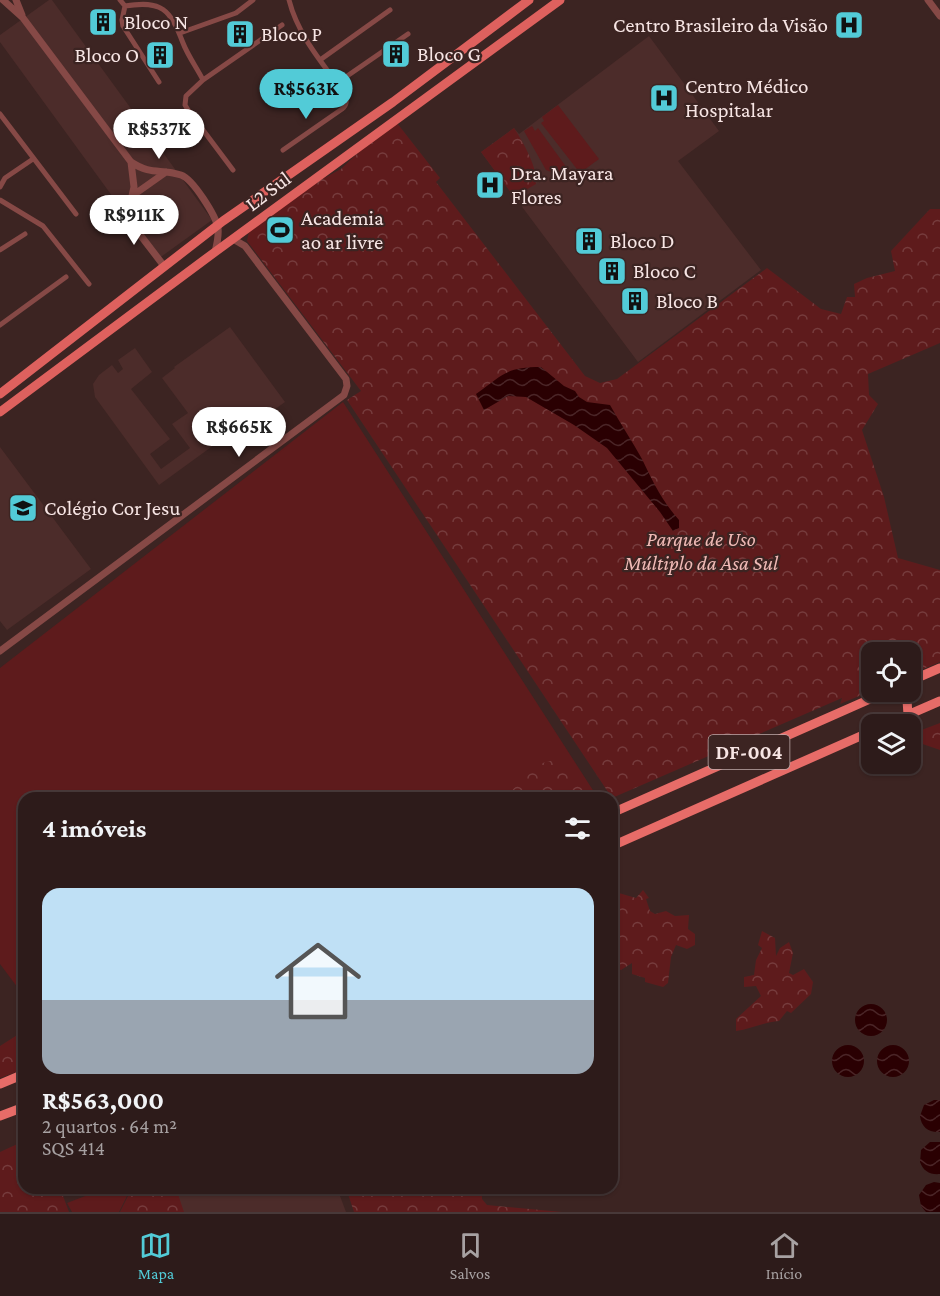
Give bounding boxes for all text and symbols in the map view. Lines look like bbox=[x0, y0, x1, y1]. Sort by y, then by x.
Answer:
building icon: Bloco N bbox=[87, 6, 119, 38]
hospital icon: Centro Brasileiro da Visão bbox=[833, 9, 865, 41]
place label: Bloco N bbox=[124, 10, 188, 34]
place label: Centro Brasileiro da Visão bbox=[613, 13, 828, 37]
building icon: Bloco P bbox=[224, 18, 256, 50]
place label: Bloco P bbox=[261, 22, 322, 46]
building icon: Bloco G bbox=[380, 38, 412, 70]
building icon: Bloco O bbox=[144, 39, 176, 71]
place label: Bloco G bbox=[417, 42, 481, 66]
place label: Bloco O bbox=[75, 43, 139, 67]
pin: R$563K bbox=[257, 69, 355, 120]
place label: Centro Médico Hospitalar bbox=[685, 74, 808, 122]
text: R$563K bbox=[274, 77, 338, 99]
hospital icon: Centro Médico Hospitalar bbox=[648, 82, 680, 114]
pin: R$537K bbox=[110, 109, 208, 160]
text: R$537K bbox=[127, 117, 191, 139]
place label: Dra. Mayara Flores bbox=[511, 161, 614, 209]
street label: L2 Sul bbox=[240, 166, 296, 216]
hospital icon: Dra. Mayara Flores bbox=[474, 169, 506, 201]
pin: R$911K bbox=[85, 195, 183, 246]
text: R$911K bbox=[104, 203, 164, 225]
place label: Academia ao ar livre bbox=[301, 206, 384, 254]
sports icon: Academia ao ar livre bbox=[264, 214, 296, 246]
building icon: Bloco D bbox=[573, 225, 605, 257]
place label: Bloco D bbox=[610, 229, 674, 253]
building icon: Bloco C bbox=[596, 255, 628, 287]
place label: Bloco C bbox=[633, 259, 696, 283]
building icon: Bloco B bbox=[619, 285, 651, 317]
place label: Bloco B bbox=[656, 289, 718, 313]
pin: R$665K bbox=[190, 407, 288, 458]
text: R$665K bbox=[206, 415, 272, 437]
school or university icon: Colégio Cor Jesu bbox=[7, 492, 39, 524]
place label: Colégio Cor Jesu bbox=[44, 496, 180, 520]
park label: Parque de Uso Múltiplo da Asa Sul bbox=[623, 527, 779, 575]
map controls bbox=[861, 642, 921, 774]
button: locate bbox=[861, 642, 921, 702]
button: layers bbox=[861, 714, 921, 774]
road number: DF-004 bbox=[708, 735, 789, 769]
icon: filters bbox=[561, 812, 594, 845]
text: 4 imóveis bbox=[42, 814, 146, 843]
icon: home bbox=[264, 927, 372, 1035]
text: R$563,000 bbox=[42, 1086, 164, 1115]
text: 2 quartos · 64 m² bbox=[42, 1115, 177, 1137]
text: SQS 414 bbox=[42, 1137, 105, 1159]
tab: Mapa bbox=[138, 1229, 174, 1282]
tab: Salvos bbox=[450, 1229, 490, 1282]
tab: Início bbox=[766, 1229, 802, 1282]

